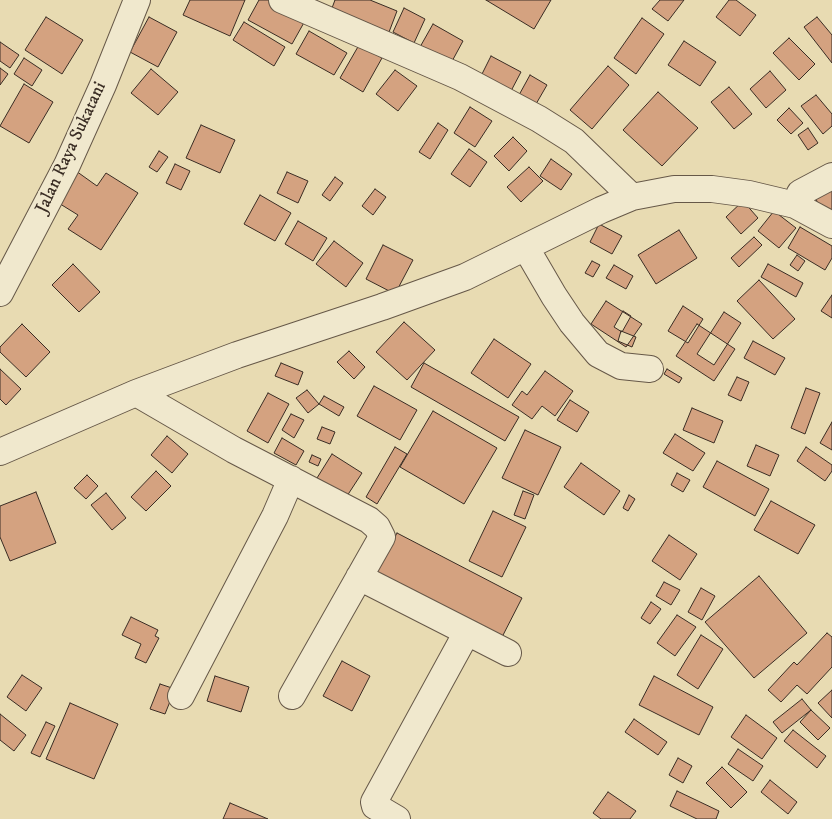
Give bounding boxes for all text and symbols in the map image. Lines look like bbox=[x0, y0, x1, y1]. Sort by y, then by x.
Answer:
street label: Jalan Raya Sukatani bbox=[32, 79, 112, 217]

